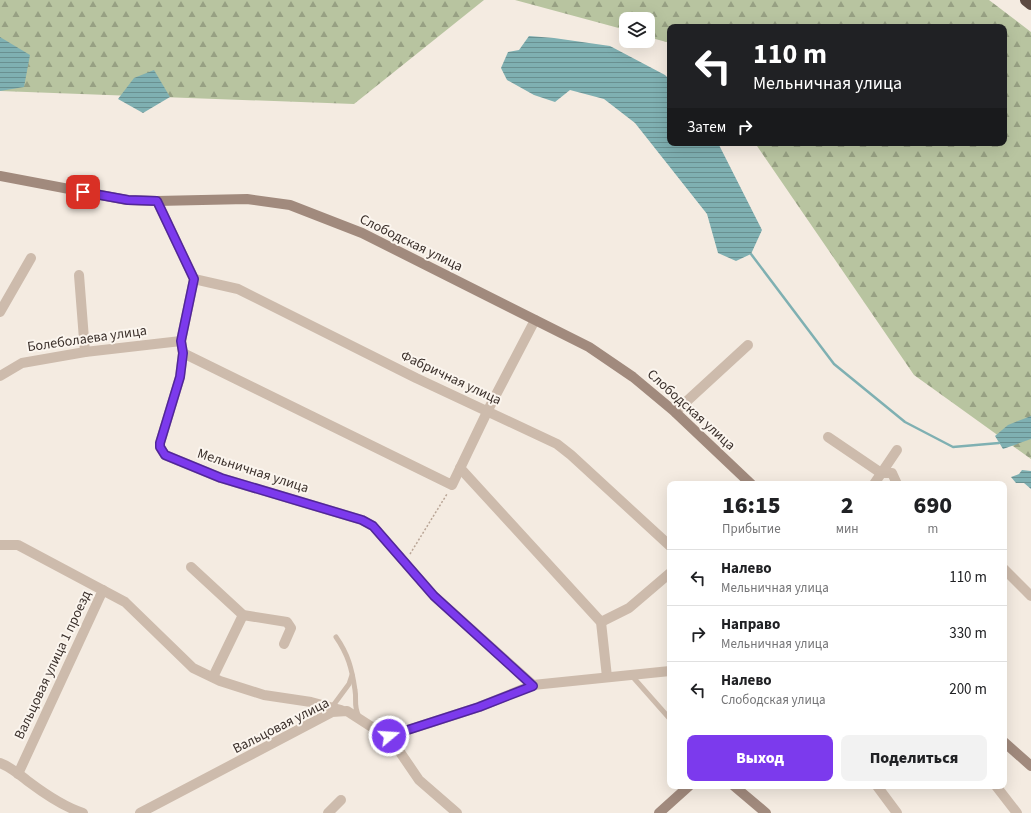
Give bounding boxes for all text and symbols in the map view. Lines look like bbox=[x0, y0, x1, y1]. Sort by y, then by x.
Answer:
map controls bbox=[619, 12, 655, 48]
button: layers bbox=[619, 12, 655, 48]
text: 110 m bbox=[753, 34, 827, 74]
icon: left bbox=[687, 40, 739, 92]
text: Мельничная улица bbox=[753, 71, 902, 96]
icon: right bbox=[734, 116, 756, 138]
text: Затем bbox=[687, 117, 726, 138]
pin bbox=[66, 175, 100, 209]
icon: arrive bbox=[72, 181, 94, 203]
street label: Слободская улица bbox=[356, 209, 466, 277]
street label: Болеболаева улица bbox=[26, 321, 148, 357]
street label: Фабричная улица bbox=[397, 346, 505, 410]
street label: Слободская улица bbox=[642, 365, 740, 455]
street label: Мельничная улица bbox=[195, 444, 311, 498]
text: 16:15 bbox=[722, 488, 781, 523]
text: 2 bbox=[841, 488, 854, 523]
text: 690 bbox=[914, 488, 952, 523]
text: Прибытие bbox=[722, 520, 781, 538]
text: мин bbox=[836, 520, 859, 538]
text: m bbox=[927, 520, 938, 538]
text: Налево bbox=[721, 558, 772, 579]
icon: left bbox=[687, 567, 709, 589]
text: 110 m bbox=[949, 567, 987, 588]
text: Мельничная улица bbox=[721, 579, 829, 597]
street label: Вальцовая улица 1 проезд bbox=[10, 587, 97, 743]
text: Направо bbox=[721, 614, 780, 635]
icon: right bbox=[687, 623, 709, 645]
text: 330 m bbox=[949, 623, 987, 644]
text: Мельничная улица bbox=[721, 635, 829, 653]
text: Налево bbox=[721, 670, 772, 691]
icon: left bbox=[687, 679, 709, 701]
text: 200 m bbox=[949, 679, 987, 700]
text: Слободская улица bbox=[721, 691, 826, 709]
street label: Вальцовая улица bbox=[229, 693, 333, 759]
position arrow bbox=[368, 715, 410, 757]
button: Выход bbox=[687, 735, 833, 781]
button: Поделиться bbox=[841, 735, 987, 781]

